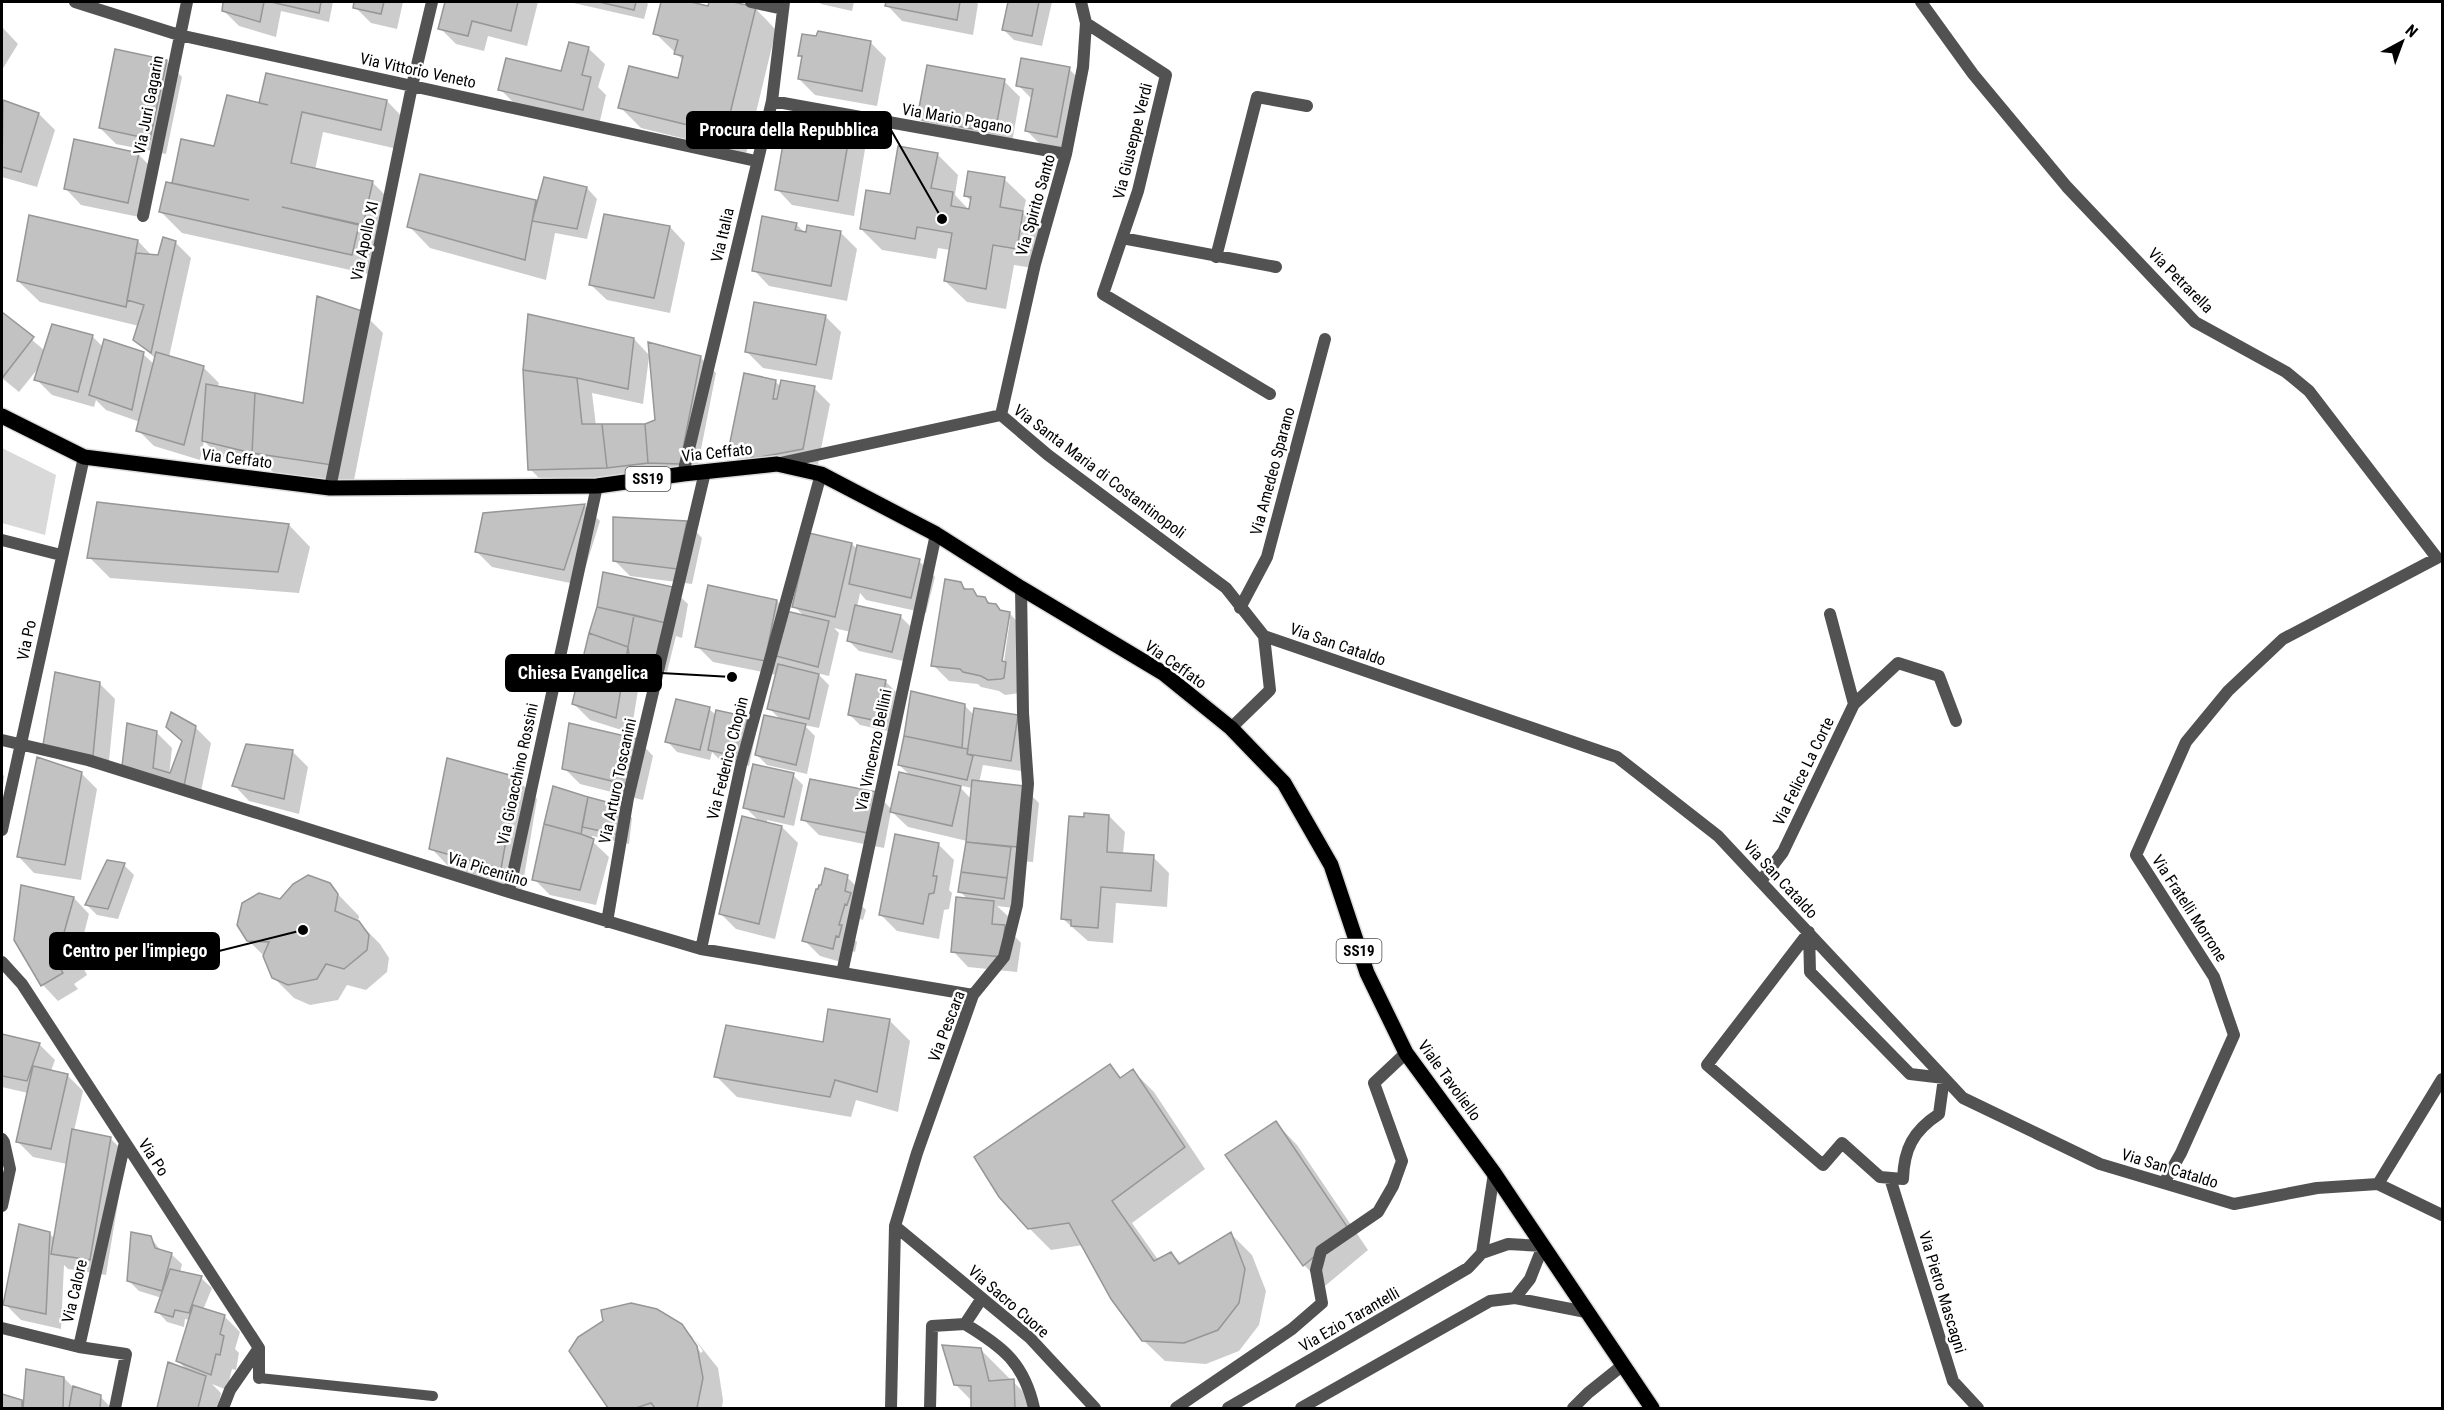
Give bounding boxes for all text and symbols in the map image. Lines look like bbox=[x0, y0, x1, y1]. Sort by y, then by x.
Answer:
north arrow bbox=[2372, 12, 2432, 72]
text: N bbox=[2402, 21, 2421, 41]
street label: Via Vittorio Veneto bbox=[358, 49, 478, 92]
street label: Via Juri Gagarin bbox=[130, 54, 167, 156]
street label: Via Giuseppe Verdi bbox=[1109, 81, 1156, 201]
street label: Via Mario Pagano bbox=[900, 99, 1014, 138]
callout: Procura della Repubblica bbox=[687, 112, 891, 148]
text: Procura della Repubblica bbox=[699, 119, 879, 140]
street label: Via Spirito Santo bbox=[1012, 152, 1059, 258]
street label: Via Apollo XI bbox=[347, 200, 382, 283]
street label: Via Italia bbox=[707, 206, 738, 264]
street label: Via Petrarella bbox=[2144, 244, 2217, 317]
street label: Via Santa Maria di Costantinopoli bbox=[1010, 400, 1190, 542]
street label: Via Amedeo Sparano bbox=[1246, 405, 1299, 537]
street label: Via Ceffato bbox=[681, 439, 753, 466]
street label: Via Ceffato bbox=[201, 445, 273, 472]
road number: SS19 bbox=[626, 467, 670, 491]
street label: Via Po bbox=[13, 618, 40, 662]
street label: Via San Cataldo bbox=[1287, 619, 1388, 670]
street label: Via Ceffato bbox=[1141, 636, 1210, 693]
callout: Chiesa Evangelica bbox=[506, 655, 661, 691]
text: Chiesa Evangelica bbox=[518, 662, 648, 683]
street label: Via Vincenzo Bellini bbox=[851, 687, 896, 813]
street label: Via Federico Chopin bbox=[703, 695, 752, 822]
street label: Via Gioacchino Rossini bbox=[493, 701, 542, 847]
street label: Via Felice La Corte bbox=[1769, 714, 1838, 829]
street label: Via Arturo Toscanini bbox=[595, 717, 640, 846]
street label: Via San Cataldo bbox=[1740, 836, 1822, 922]
street label: Via Picentino bbox=[445, 848, 530, 891]
street label: Via Fratelli Morrone bbox=[2148, 851, 2231, 965]
callout: Centro per l'impiego bbox=[50, 933, 219, 969]
road number: SS19 bbox=[1336, 939, 1382, 963]
text: Centro per l'impiego bbox=[62, 940, 208, 961]
street label: Via Pescara bbox=[924, 988, 969, 1065]
street label: Viale Tavoliello bbox=[1414, 1036, 1485, 1124]
street label: Via Po bbox=[135, 1135, 173, 1180]
street label: Via San Cataldo bbox=[2119, 1145, 2221, 1192]
street label: Via Pietro Mascagni bbox=[1915, 1229, 1970, 1355]
street label: Via Calore bbox=[58, 1257, 91, 1325]
street label: Via Sacro Cuore bbox=[964, 1261, 1053, 1342]
street label: Via Ezio Tarantelli bbox=[1296, 1283, 1403, 1356]

